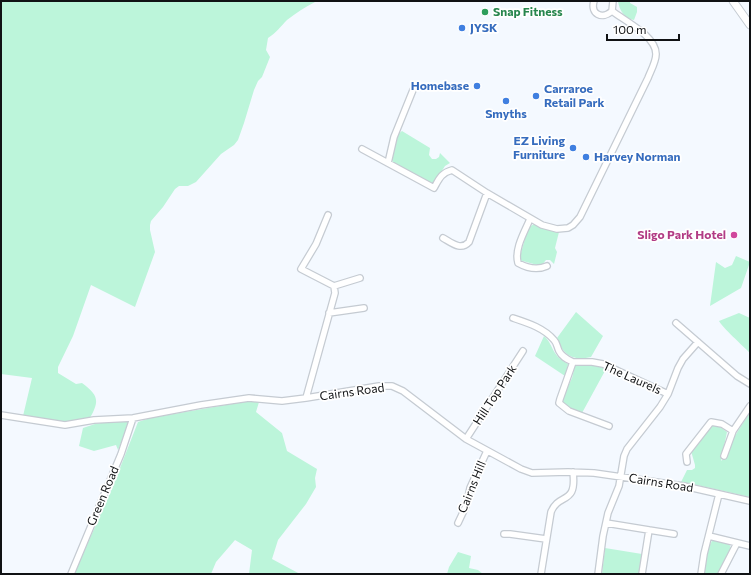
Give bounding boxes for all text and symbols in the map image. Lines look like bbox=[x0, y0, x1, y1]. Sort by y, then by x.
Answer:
place label: Snap Fitness bbox=[493, 4, 563, 18]
marker: Snap Fitness bbox=[480, 7, 490, 17]
scale bar bbox=[607, 16, 679, 42]
place label: JYSK bbox=[470, 20, 498, 35]
text: 100 m bbox=[613, 22, 647, 36]
marker: JYSK bbox=[457, 23, 467, 33]
place label: Homebase bbox=[411, 78, 469, 92]
marker: Homebase bbox=[472, 81, 482, 91]
place label: Carraroe Retail Park bbox=[544, 81, 604, 109]
marker: Carraroe Retail Park bbox=[531, 91, 541, 101]
marker: Smyths bbox=[501, 96, 511, 106]
place label: Smyths bbox=[485, 106, 527, 120]
place label: EZ Living Furniture bbox=[513, 133, 565, 161]
marker: EZ Living Furniture bbox=[568, 143, 578, 153]
place label: Harvey Norman bbox=[594, 149, 680, 163]
marker: Harvey Norman bbox=[581, 152, 591, 162]
place label: Sligo Park Hotel bbox=[637, 227, 726, 241]
marker: Sligo Park Hotel bbox=[729, 230, 739, 240]
street label: The Laurels bbox=[601, 358, 664, 396]
street label: Hill Top Park bbox=[470, 361, 519, 427]
street label: Cairns Road bbox=[319, 380, 385, 402]
street label: Cairns Hill bbox=[454, 458, 488, 515]
street label: Green Road bbox=[83, 464, 121, 527]
street label: Cairns Road bbox=[628, 470, 694, 494]

